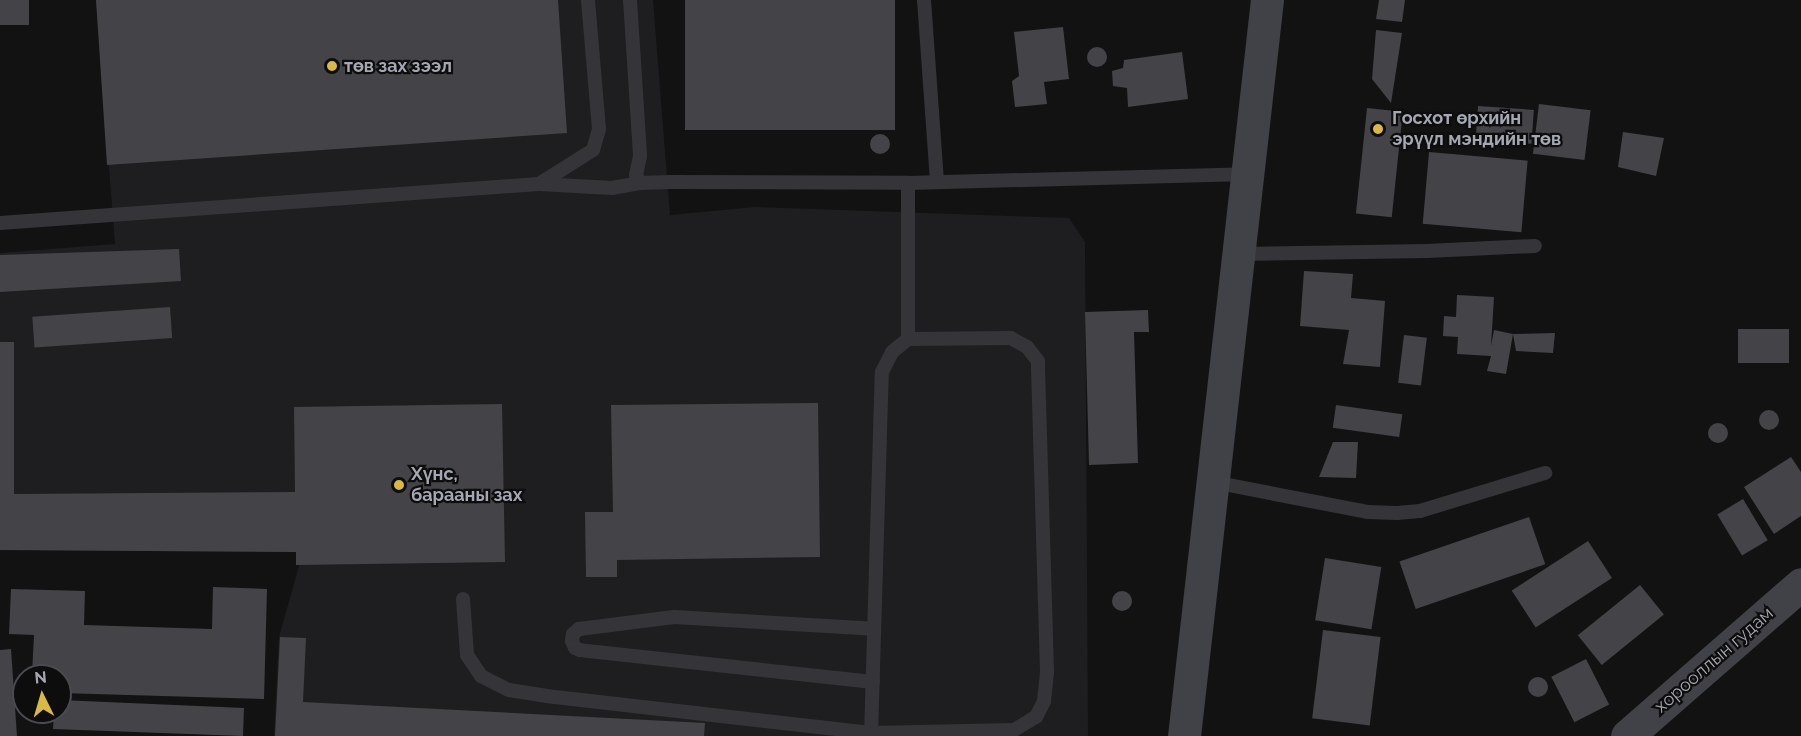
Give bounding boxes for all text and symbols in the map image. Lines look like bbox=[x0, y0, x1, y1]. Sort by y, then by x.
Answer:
place label: төв зах зээл bbox=[344, 55, 452, 77]
marker: төв зах зээл bbox=[325, 59, 339, 73]
place label: Госхот өрхийн эрүүл мэндийн төв bbox=[1392, 108, 1561, 150]
marker: Госхот өрхийн эрүүл мэндийн төв bbox=[1369, 120, 1387, 138]
place label: Хүнс, барааны зах bbox=[411, 464, 522, 506]
marker: Хүнс, барааны зах bbox=[392, 478, 406, 492]
street label: хорооллын гудам bbox=[1650, 603, 1778, 717]
north arrow bbox=[12, 664, 72, 724]
text: N bbox=[34, 668, 47, 688]

